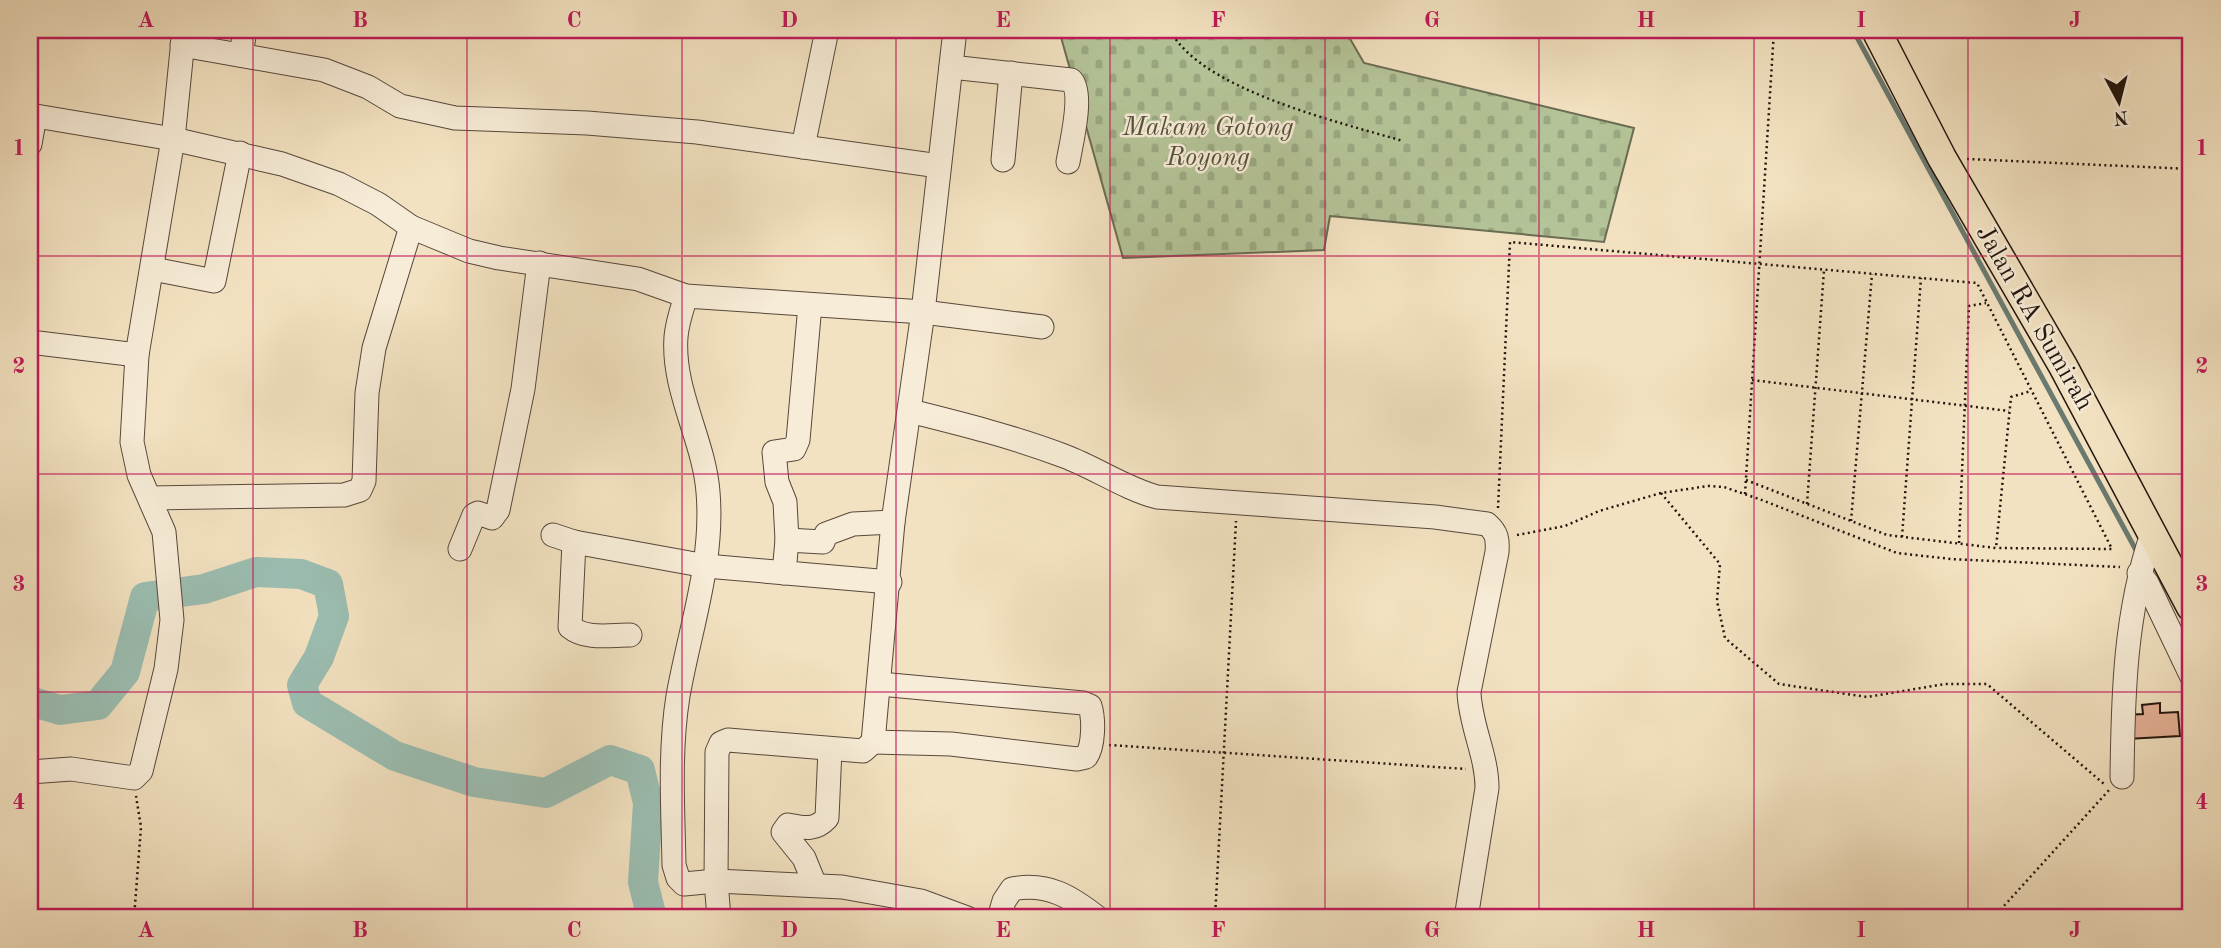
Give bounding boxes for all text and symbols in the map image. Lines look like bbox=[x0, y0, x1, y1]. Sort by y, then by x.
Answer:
text: A bbox=[137, 9, 155, 32]
text: B bbox=[352, 9, 368, 32]
text: C bbox=[566, 9, 582, 32]
text: D bbox=[780, 9, 798, 32]
text: E bbox=[995, 9, 1011, 32]
text: F bbox=[1210, 9, 1226, 32]
text: G bbox=[1424, 9, 1440, 32]
text: H bbox=[1637, 9, 1655, 32]
text: I bbox=[1856, 9, 1866, 32]
text: J bbox=[2069, 9, 2081, 32]
north arrow bbox=[2084, 66, 2154, 136]
text: N bbox=[2112, 106, 2129, 127]
park label: Makam Gotong Royong bbox=[1121, 115, 1294, 171]
text: 1 bbox=[12, 137, 26, 160]
text: 1 bbox=[2195, 137, 2209, 160]
street label: Jalan RA Sumirah bbox=[1970, 221, 2098, 415]
text: 2 bbox=[12, 355, 26, 378]
text: 2 bbox=[2195, 355, 2209, 378]
text: 3 bbox=[12, 573, 26, 596]
text: 3 bbox=[2195, 573, 2209, 596]
text: 4 bbox=[12, 791, 26, 814]
text: 4 bbox=[2195, 791, 2209, 814]
text: A bbox=[137, 919, 155, 942]
text: B bbox=[352, 919, 368, 942]
text: C bbox=[566, 919, 582, 942]
text: D bbox=[780, 919, 798, 942]
text: E bbox=[995, 919, 1011, 942]
text: F bbox=[1210, 919, 1226, 942]
text: G bbox=[1424, 919, 1440, 942]
text: H bbox=[1637, 919, 1655, 942]
text: I bbox=[1856, 919, 1866, 942]
text: J bbox=[2069, 919, 2081, 942]

